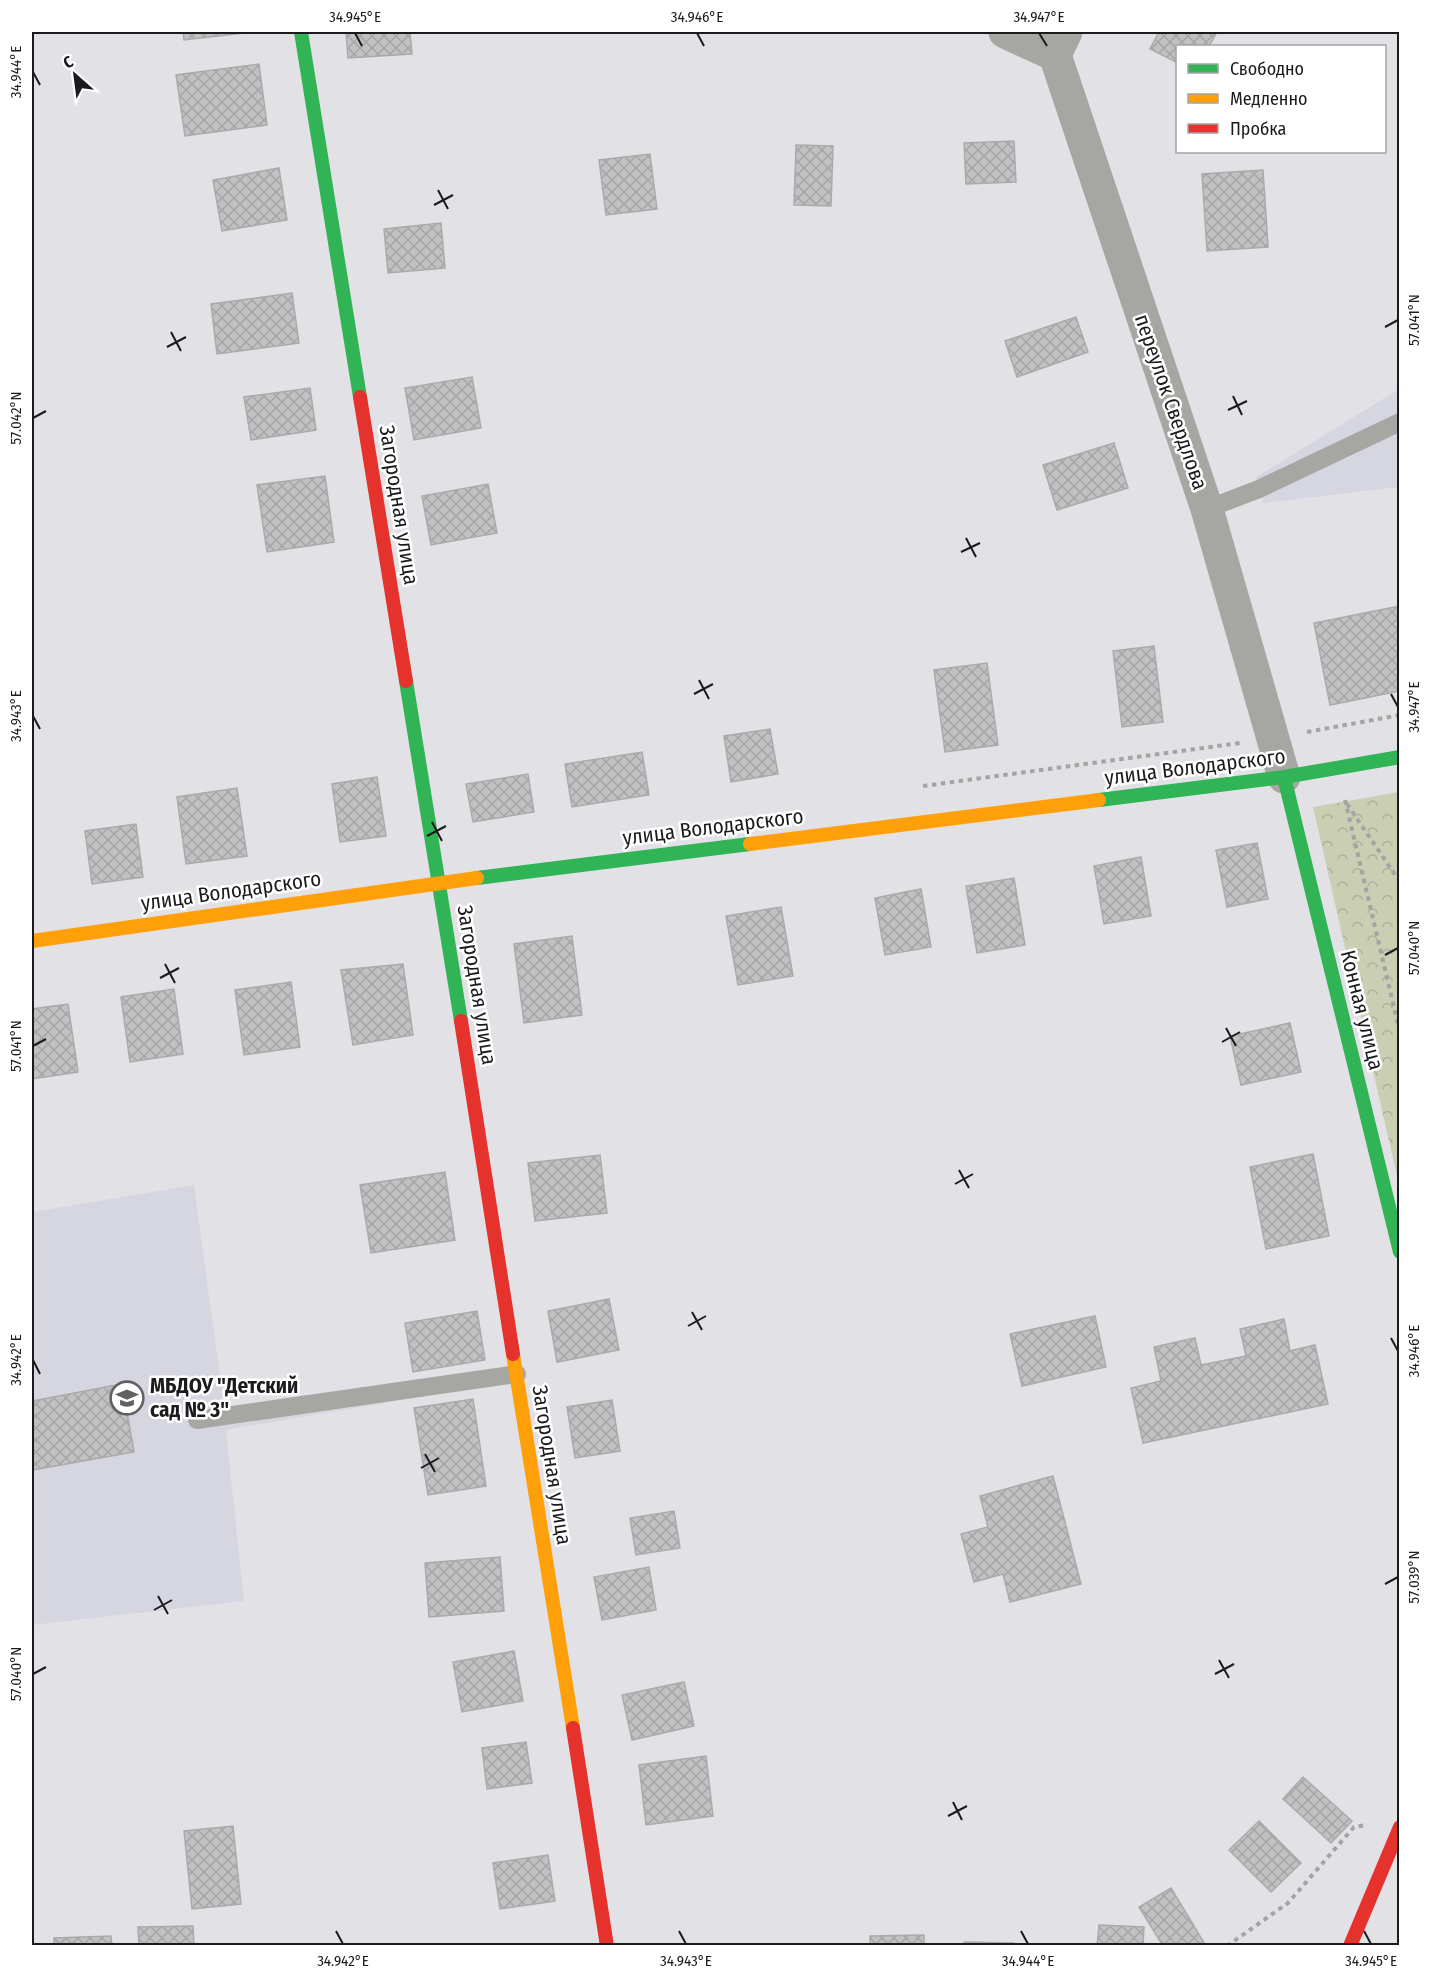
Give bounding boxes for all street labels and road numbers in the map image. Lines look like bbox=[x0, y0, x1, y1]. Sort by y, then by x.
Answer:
street label: переулок Свердлова bbox=[1129, 311, 1213, 493]
street label: Загородная улица bbox=[374, 423, 424, 587]
street label: улица Володарского bbox=[1103, 743, 1287, 791]
street label: улица Володарского bbox=[621, 803, 805, 851]
street label: улица Володарского bbox=[139, 865, 323, 917]
street label: Загородная улица bbox=[452, 903, 502, 1067]
street label: Конная улица bbox=[1335, 947, 1389, 1073]
street label: Загородная улица bbox=[527, 1383, 577, 1547]

